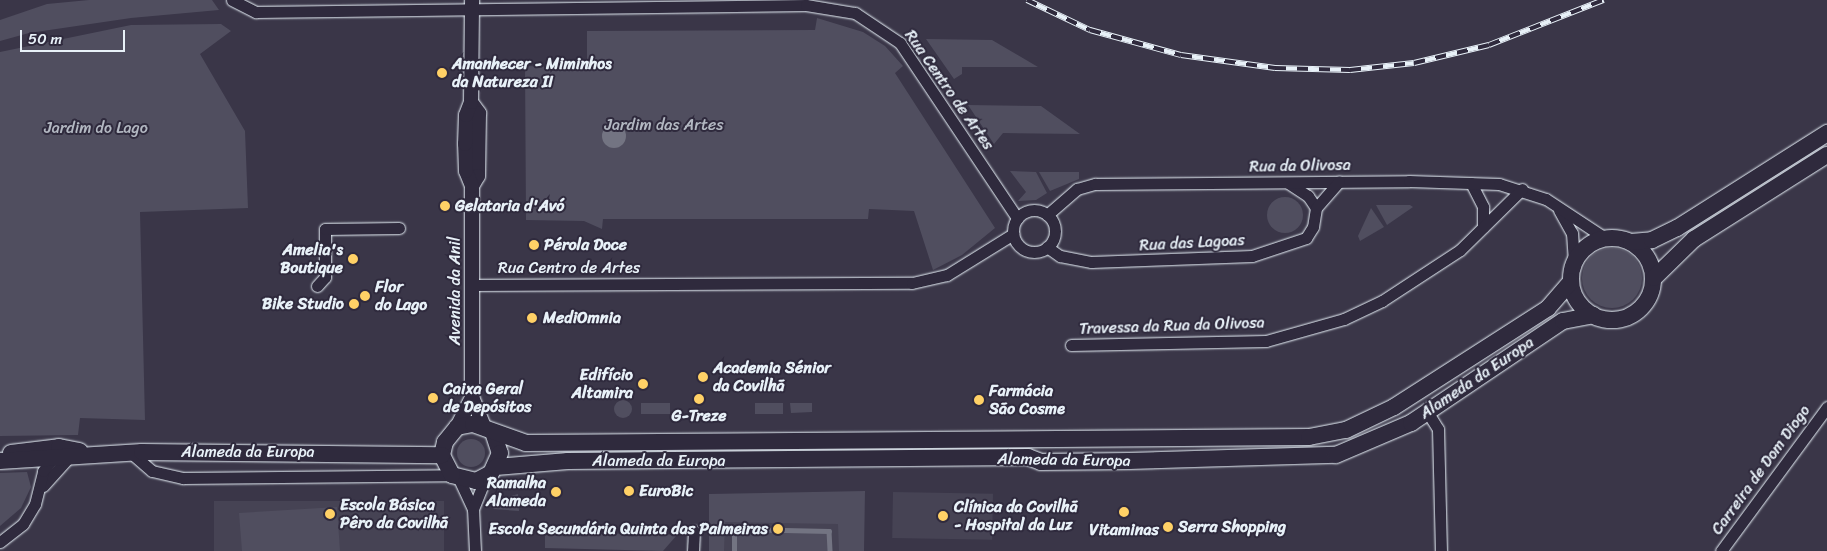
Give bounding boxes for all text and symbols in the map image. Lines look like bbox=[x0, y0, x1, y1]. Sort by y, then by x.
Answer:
scale bar bbox=[22, 20, 128, 52]
text: 50 m bbox=[28, 26, 62, 52]
street label: Rua Centro de Artes bbox=[900, 26, 998, 154]
place label: Amanhecer - Miminhos da Natureza II bbox=[452, 54, 613, 92]
marker: Amanhecer - Miminhos da Natureza II bbox=[436, 67, 448, 79]
park label: Jardim das Artes bbox=[605, 115, 723, 135]
park label: Jardim do Lago bbox=[44, 118, 148, 138]
street label: Rua da Olivosa bbox=[1250, 156, 1350, 176]
place label: Gelataria d'Avó bbox=[455, 196, 564, 216]
marker: Gelataria d'Avó bbox=[439, 200, 451, 212]
street label: Rua das Lagoas bbox=[1139, 231, 1245, 255]
place label: Pérola Doce bbox=[544, 235, 627, 255]
street label: Avenida da Anil bbox=[445, 237, 465, 345]
marker: Pérola Doce bbox=[528, 239, 540, 251]
place label: Amelia's Boutique bbox=[280, 240, 343, 278]
marker: Amelia's Boutique bbox=[347, 253, 359, 265]
street label: Rua Centro de Artes bbox=[498, 258, 640, 278]
place label: Flor do Lago bbox=[375, 277, 427, 315]
marker: Flor do Lago bbox=[359, 290, 371, 302]
place label: Bike Studio bbox=[262, 294, 344, 314]
marker: Bike Studio bbox=[348, 298, 360, 310]
place label: MediOmnia bbox=[543, 308, 621, 328]
marker: MediOmnia bbox=[525, 311, 539, 325]
street label: Travessa da Rua da Olivosa bbox=[1079, 313, 1265, 339]
street label: Alameda da Europa bbox=[1416, 333, 1538, 423]
place label: Academia Sénior da Covilhã bbox=[713, 358, 831, 396]
place label: Edifício Altamira bbox=[572, 365, 633, 403]
marker: Academia Sénior da Covilhã bbox=[697, 371, 709, 383]
marker: Edifício Altamira bbox=[637, 378, 649, 390]
place label: Caixa Geral de Depósitos bbox=[443, 379, 532, 417]
place label: Farmácia São Cosme bbox=[989, 381, 1065, 419]
marker: Caixa Geral de Depósitos bbox=[427, 392, 439, 404]
marker: G-Treze bbox=[693, 393, 705, 405]
marker: Farmácia São Cosme bbox=[973, 394, 985, 406]
street label: Carreira de Dom Diogo bbox=[1708, 401, 1814, 539]
place label: G-Treze bbox=[671, 406, 727, 426]
street label: Alameda da Europa bbox=[181, 442, 315, 462]
street label: Alameda da Europa bbox=[997, 449, 1131, 471]
street label: Alameda da Europa bbox=[592, 451, 726, 471]
place label: Ramalha Alameda bbox=[486, 473, 546, 511]
place label: EuroBic bbox=[639, 481, 694, 501]
marker: EuroBic bbox=[623, 485, 635, 497]
marker: Ramalha Alameda bbox=[550, 486, 562, 498]
place label: Escola Básica Pêro da Covilhã bbox=[340, 495, 448, 533]
place label: Clínica da Covilhã - Hospital da Luz bbox=[954, 497, 1078, 535]
marker: Vitaminas bbox=[1118, 506, 1130, 518]
marker: Escola Básica Pêro da Covilhã bbox=[324, 508, 336, 520]
marker: Clínica da Covilhã - Hospital da Luz bbox=[936, 509, 950, 523]
place label: Serra Shopping bbox=[1178, 517, 1286, 537]
place label: Escola Secundária Quinta das Palmeiras bbox=[487, 519, 768, 539]
place label: Vitaminas bbox=[1089, 520, 1159, 540]
marker: Serra Shopping bbox=[1162, 521, 1174, 533]
marker: Escola Secundária Quinta das Palmeiras bbox=[772, 523, 784, 535]

